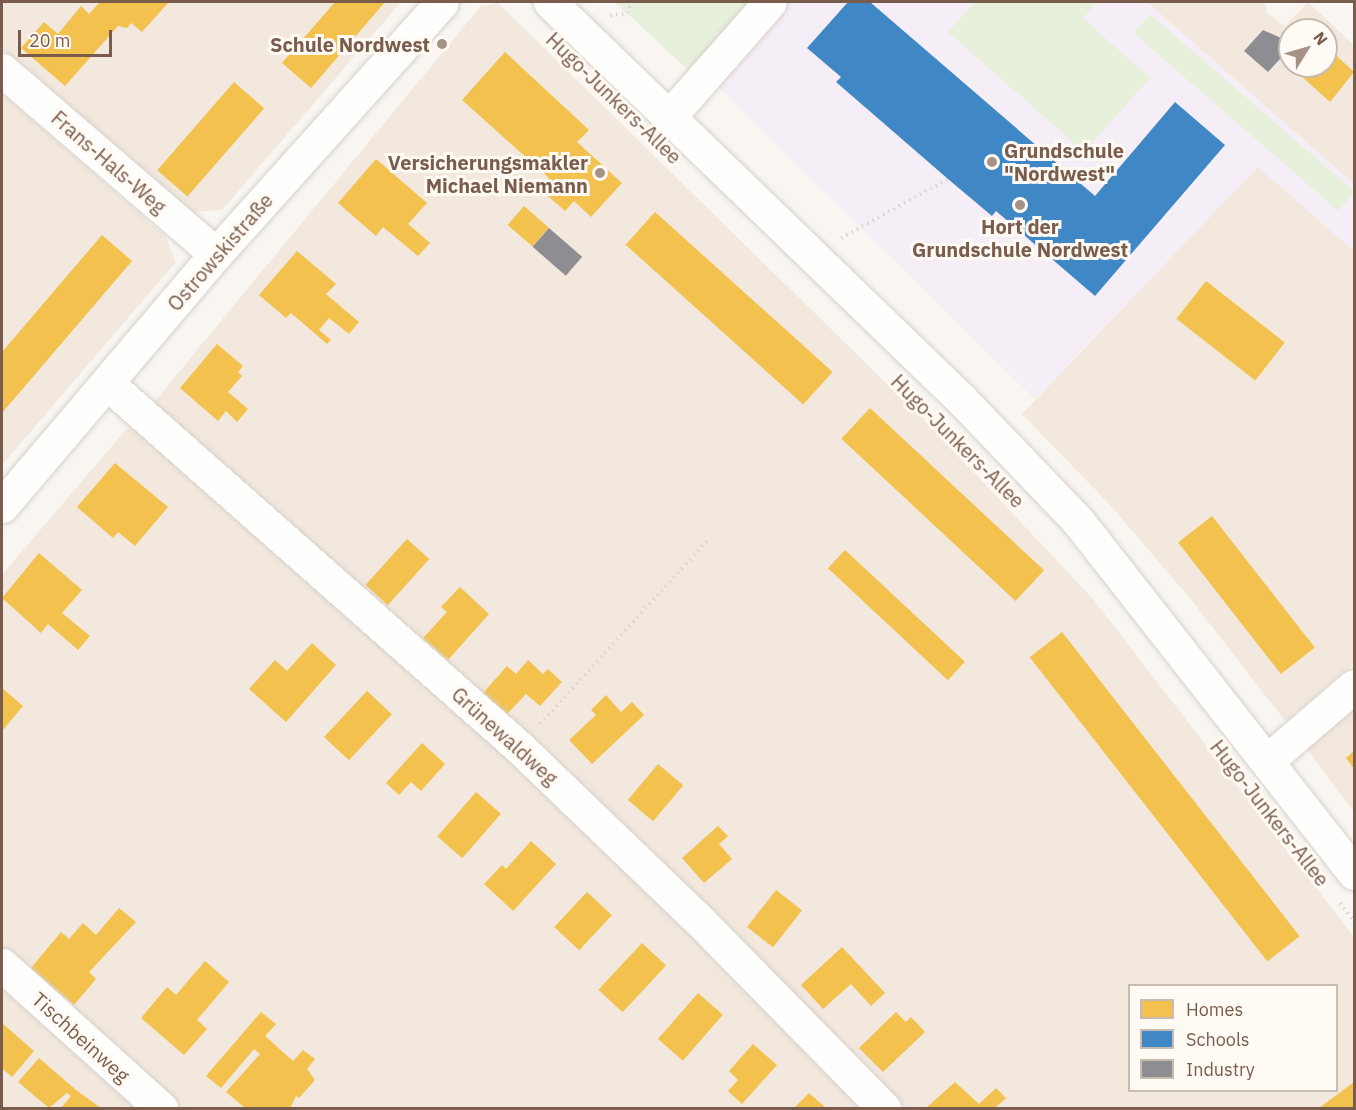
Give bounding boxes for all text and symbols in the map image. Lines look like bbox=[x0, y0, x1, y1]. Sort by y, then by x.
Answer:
scale bar bbox=[21, 18, 116, 56]
north arrow bbox=[1278, 18, 1338, 78]
street label: Hugo-Junkers-Allee bbox=[541, 27, 687, 169]
text: N bbox=[1309, 28, 1332, 49]
text: 20 m bbox=[29, 29, 71, 52]
place label: Schule Nordwest bbox=[270, 32, 430, 56]
marker: Schule Nordwest bbox=[435, 37, 449, 51]
street label: Frans-Hals-Weg bbox=[47, 106, 171, 218]
place label: Grundschule "Nordwest" bbox=[1004, 138, 1124, 185]
place label: Versicherungsmakler Michael Niemann bbox=[388, 150, 588, 197]
marker: Grundschule "Nordwest" bbox=[985, 155, 999, 169]
marker: Versicherungsmakler Michael Niemann bbox=[593, 166, 607, 180]
street label: Ostrowskistraße bbox=[162, 188, 278, 316]
marker: Hort der Grundschule Nordwest bbox=[1013, 198, 1027, 212]
place label: Hort der Grundschule Nordwest bbox=[912, 214, 1128, 261]
street label: Hugo-Junkers-Allee bbox=[886, 369, 1030, 513]
street label: Grünewaldweg bbox=[447, 682, 563, 790]
street label: Hugo-Junkers-Allee bbox=[1205, 735, 1335, 891]
legend bbox=[1128, 984, 1338, 1092]
street label: Tischbeinweg bbox=[27, 987, 135, 1087]
text: Homes bbox=[1186, 998, 1243, 1021]
text: Schools bbox=[1186, 1028, 1250, 1051]
text: Industry bbox=[1186, 1058, 1255, 1081]

